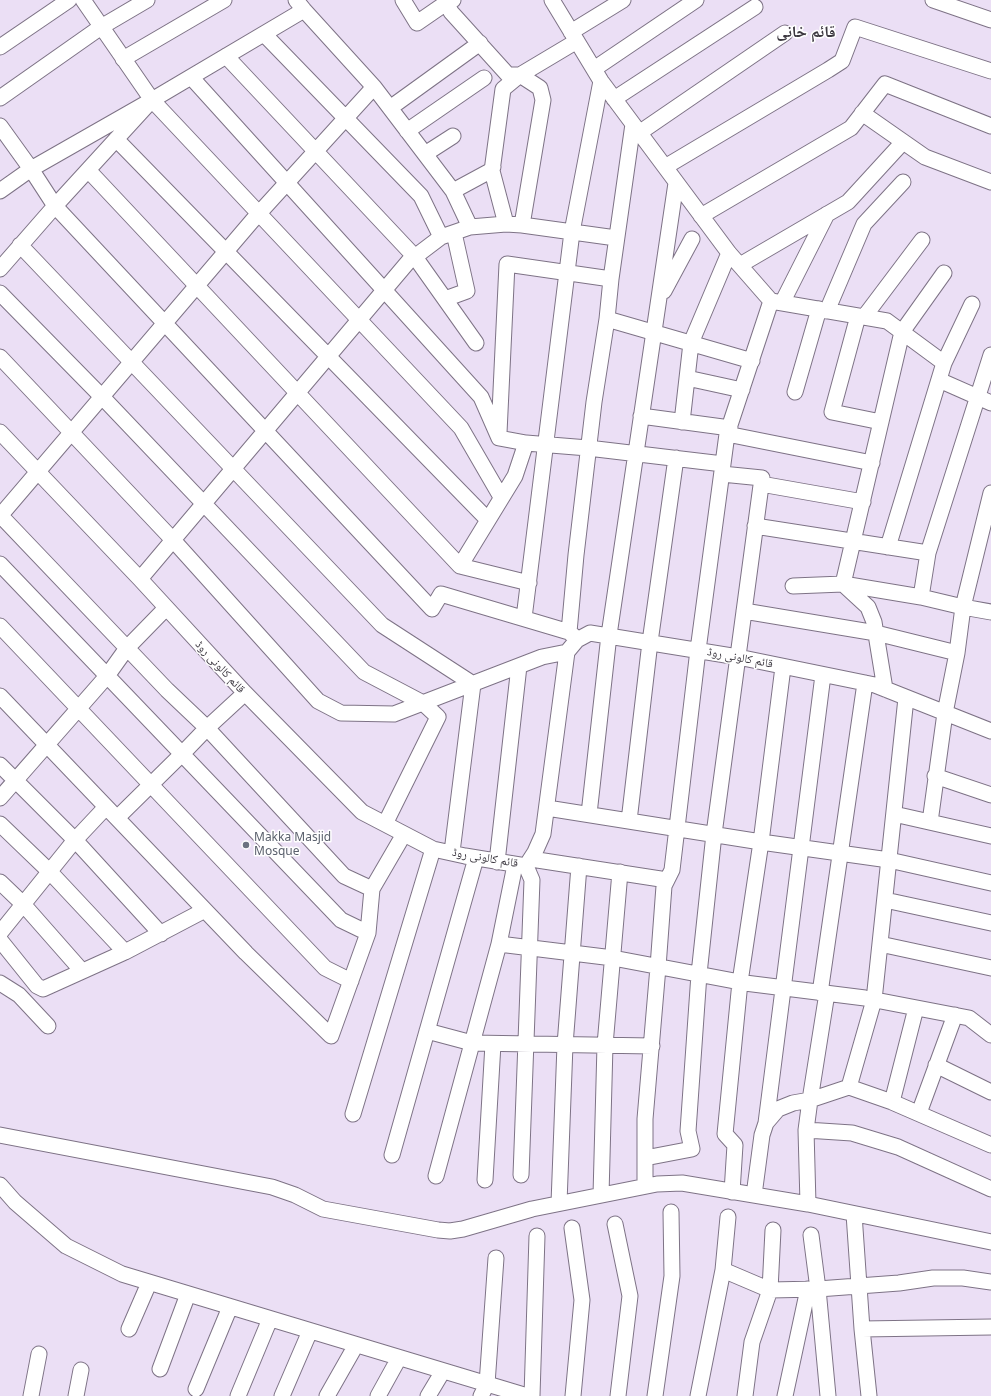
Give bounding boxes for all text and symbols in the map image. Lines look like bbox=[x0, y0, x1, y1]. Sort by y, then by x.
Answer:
district label: قائم خانى bbox=[776, 22, 836, 42]
street label: قائم کالونی روڈ bbox=[192, 638, 248, 696]
street label: قائم کالونی روڈ bbox=[706, 645, 774, 671]
place label: Makka Masjid Mosque bbox=[254, 831, 331, 859]
marker: Makka Masjid Mosque bbox=[241, 840, 251, 850]
street label: قائم کالونی روڈ bbox=[451, 845, 519, 871]

